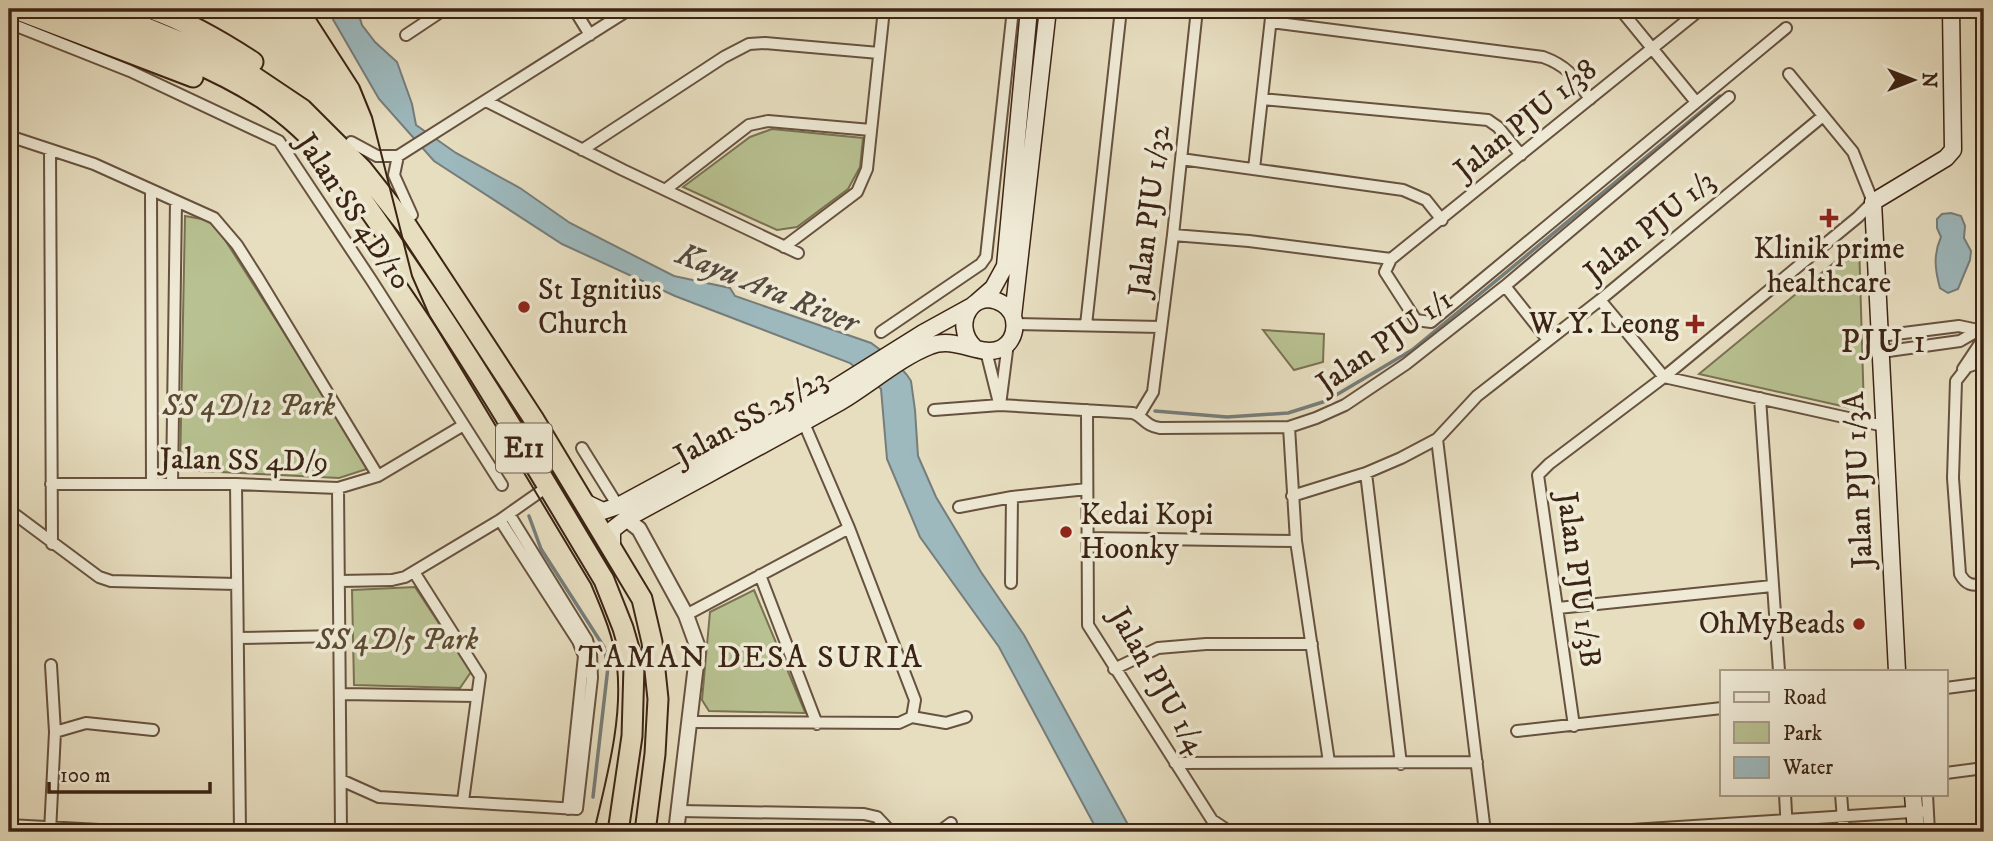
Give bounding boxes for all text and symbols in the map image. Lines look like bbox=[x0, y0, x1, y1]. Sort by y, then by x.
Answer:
north arrow bbox=[1878, 46, 1948, 116]
street label: Jalan PJU 1/38 bbox=[1445, 51, 1605, 191]
text: N bbox=[1917, 72, 1940, 88]
street label: Jalan PJU 1/32 bbox=[1121, 123, 1179, 302]
street label: Jalan SS 4D/10 bbox=[285, 124, 419, 297]
street label: Jalan PJU 1/3 bbox=[1575, 163, 1723, 293]
marker: Klinik prime healthcare bbox=[1819, 208, 1839, 228]
place label: Klinik prime healthcare bbox=[1753, 231, 1905, 302]
water label: Kayu Ara River bbox=[669, 234, 866, 345]
place label: St Ignitius Church bbox=[538, 272, 662, 343]
street label: Jalan PJU 1/1 bbox=[1308, 282, 1460, 404]
marker: St Ignitius Church bbox=[516, 299, 532, 315]
place label: W. Y. Leong bbox=[1528, 306, 1679, 343]
marker: W. Y. Leong bbox=[1685, 314, 1705, 334]
district label: PJU 1 bbox=[1840, 322, 1928, 363]
street label: Jalan SS 25/23 bbox=[666, 361, 834, 477]
park label: SS 4D/12 Park bbox=[162, 388, 336, 425]
street label: Jalan PJU 1/3A bbox=[1836, 390, 1882, 572]
road number: E11 bbox=[496, 424, 552, 472]
street label: Jalan SS 4D/9 bbox=[156, 441, 329, 481]
street label: Jalan PJU 1/3B bbox=[1547, 487, 1609, 670]
place label: Kedai Kopi Hoonky bbox=[1080, 497, 1213, 568]
marker: Kedai Kopi Hoonky bbox=[1058, 524, 1074, 540]
street label: Jalan PJU 1/4 bbox=[1099, 599, 1214, 761]
place label: OhMyBeads bbox=[1699, 606, 1845, 643]
marker: OhMyBeads bbox=[1851, 616, 1867, 632]
park label: SS 4D/5 Park bbox=[315, 622, 479, 659]
district label: TAMAN DESA SURIA bbox=[578, 638, 924, 678]
legend bbox=[1720, 670, 1948, 796]
text: Road bbox=[1783, 685, 1827, 711]
text: Park bbox=[1783, 721, 1823, 747]
scale bar bbox=[49, 750, 210, 794]
text: Water bbox=[1782, 755, 1833, 781]
text: 100 m bbox=[60, 763, 111, 789]

